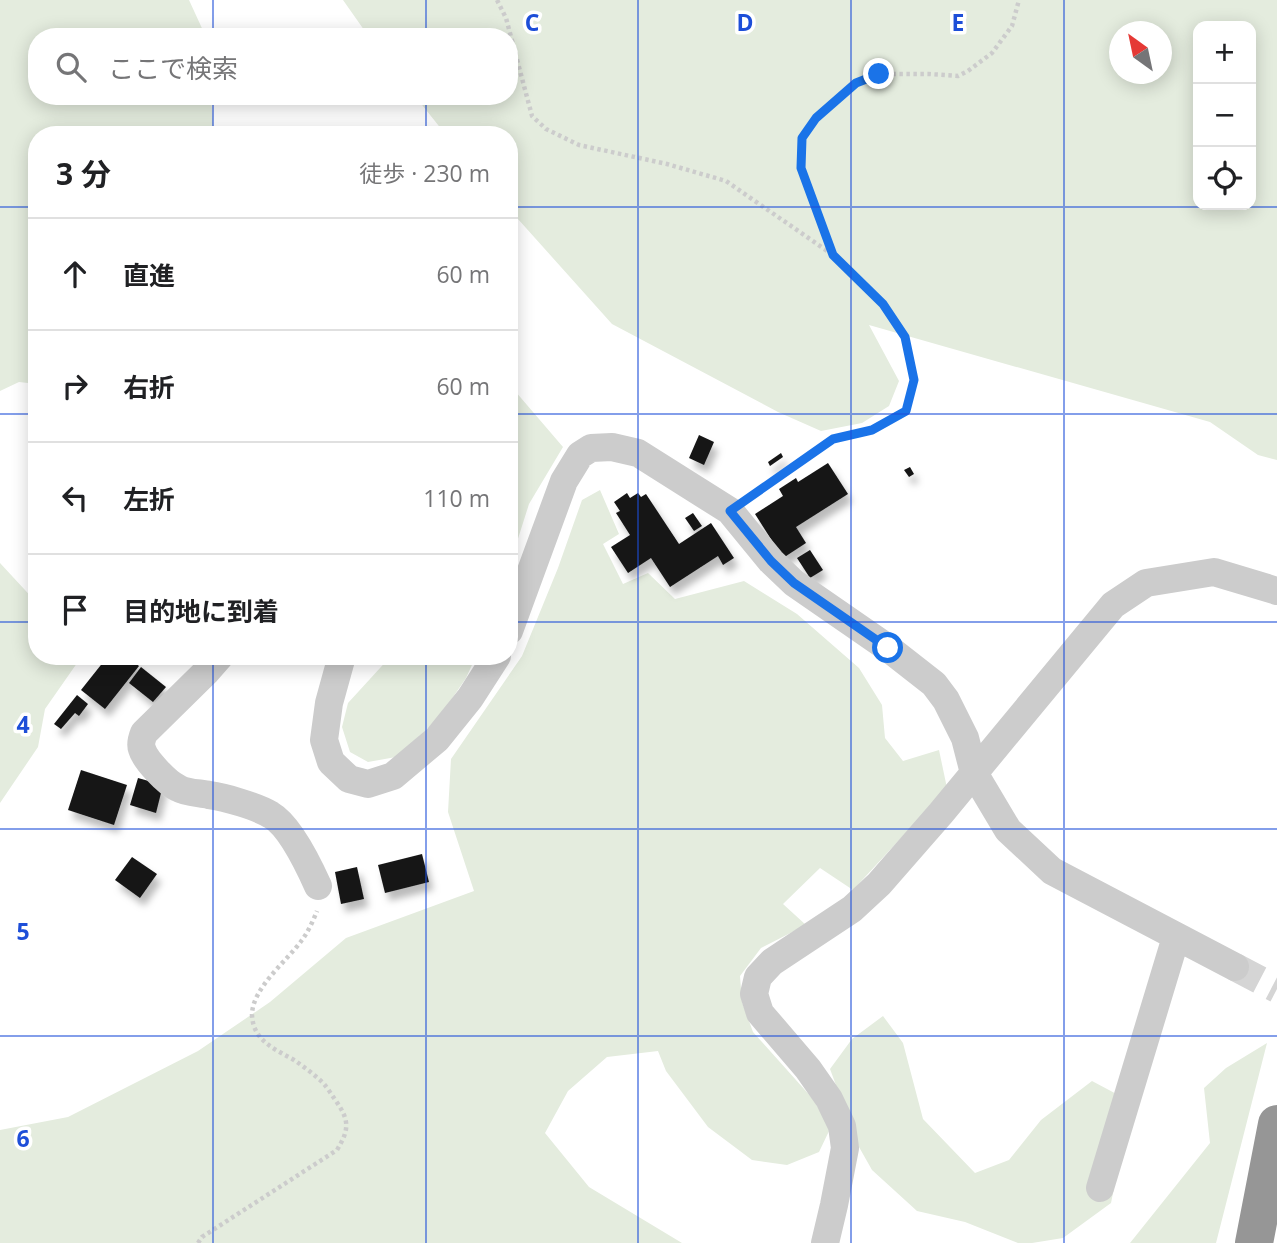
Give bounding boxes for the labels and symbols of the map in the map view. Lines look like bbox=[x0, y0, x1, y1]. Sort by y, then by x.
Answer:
text: C bbox=[525, 6, 539, 38]
text: D bbox=[736, 6, 754, 38]
text: E bbox=[952, 6, 964, 38]
north arrow bbox=[1109, 21, 1172, 84]
route end bbox=[863, 58, 894, 89]
route start bbox=[872, 632, 903, 663]
text: 4 bbox=[16, 708, 30, 740]
text: 5 bbox=[16, 915, 30, 947]
text: 6 bbox=[16, 1122, 30, 1154]

